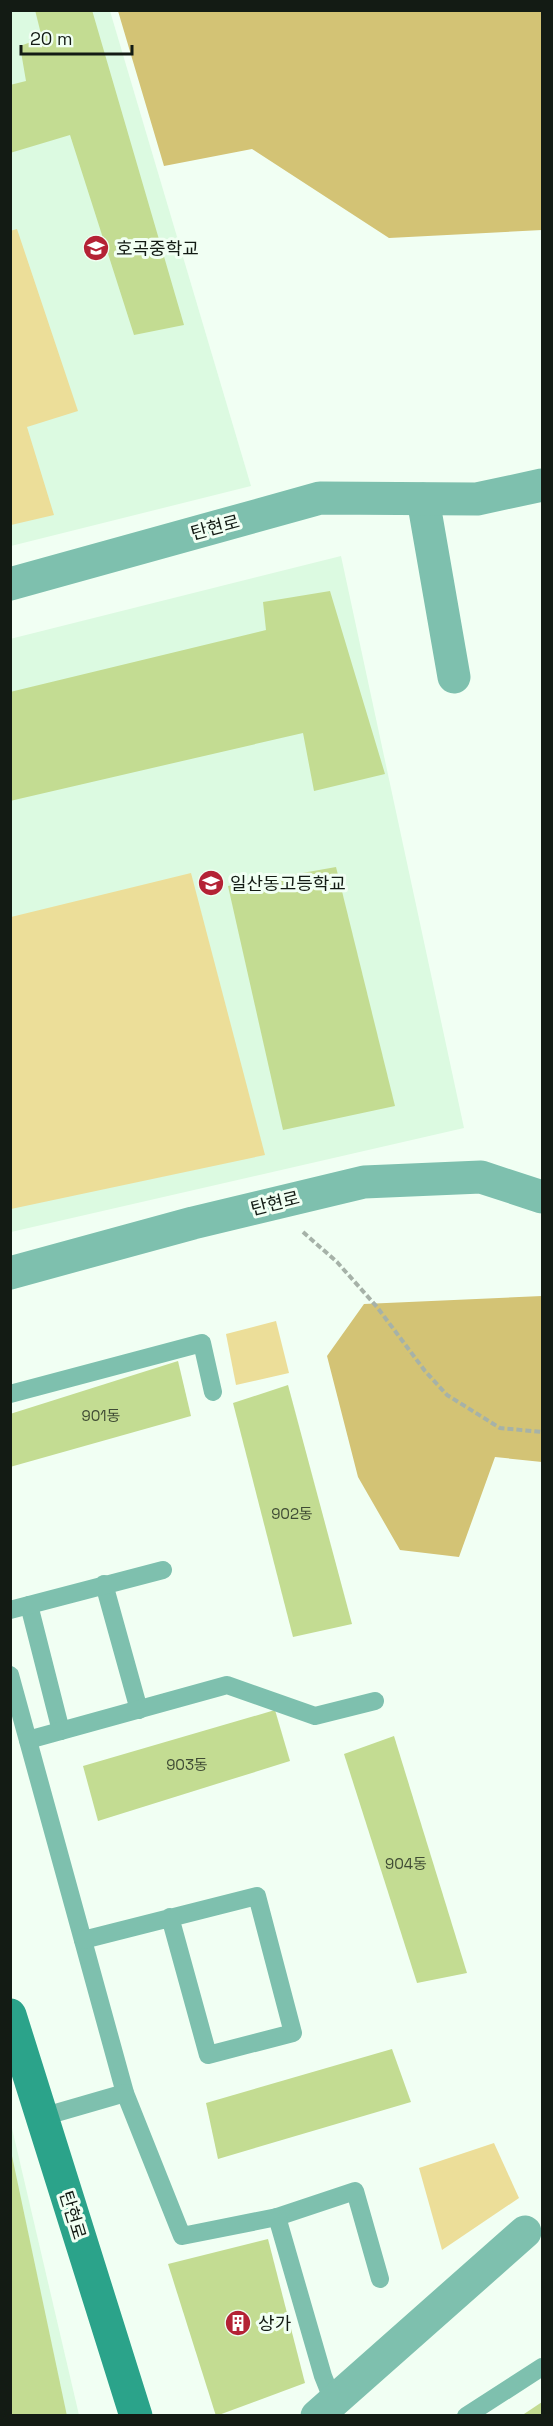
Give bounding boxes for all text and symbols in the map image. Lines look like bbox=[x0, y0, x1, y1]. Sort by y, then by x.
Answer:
scale bar bbox=[21, 18, 132, 56]
text: 20 m bbox=[30, 27, 73, 50]
school or university icon: 호곡중학교 bbox=[81, 233, 111, 263]
place label: 호곡중학교 bbox=[116, 237, 199, 260]
street label: 탄현로 bbox=[188, 509, 242, 545]
school or university icon: 일산동고등학교 bbox=[196, 868, 226, 898]
place label: 일산동고등학교 bbox=[230, 872, 346, 895]
street label: 탄현로 bbox=[248, 1186, 302, 1220]
house number: 901동 bbox=[82, 1406, 120, 1425]
house number: 902동 bbox=[271, 1504, 313, 1523]
house number: 903동 bbox=[166, 1755, 208, 1774]
house number: 904동 bbox=[385, 1854, 427, 1873]
street label: 탄현로 bbox=[55, 2188, 91, 2242]
building icon: 상가 bbox=[223, 2308, 253, 2338]
place label: 상가 bbox=[258, 2312, 292, 2335]

